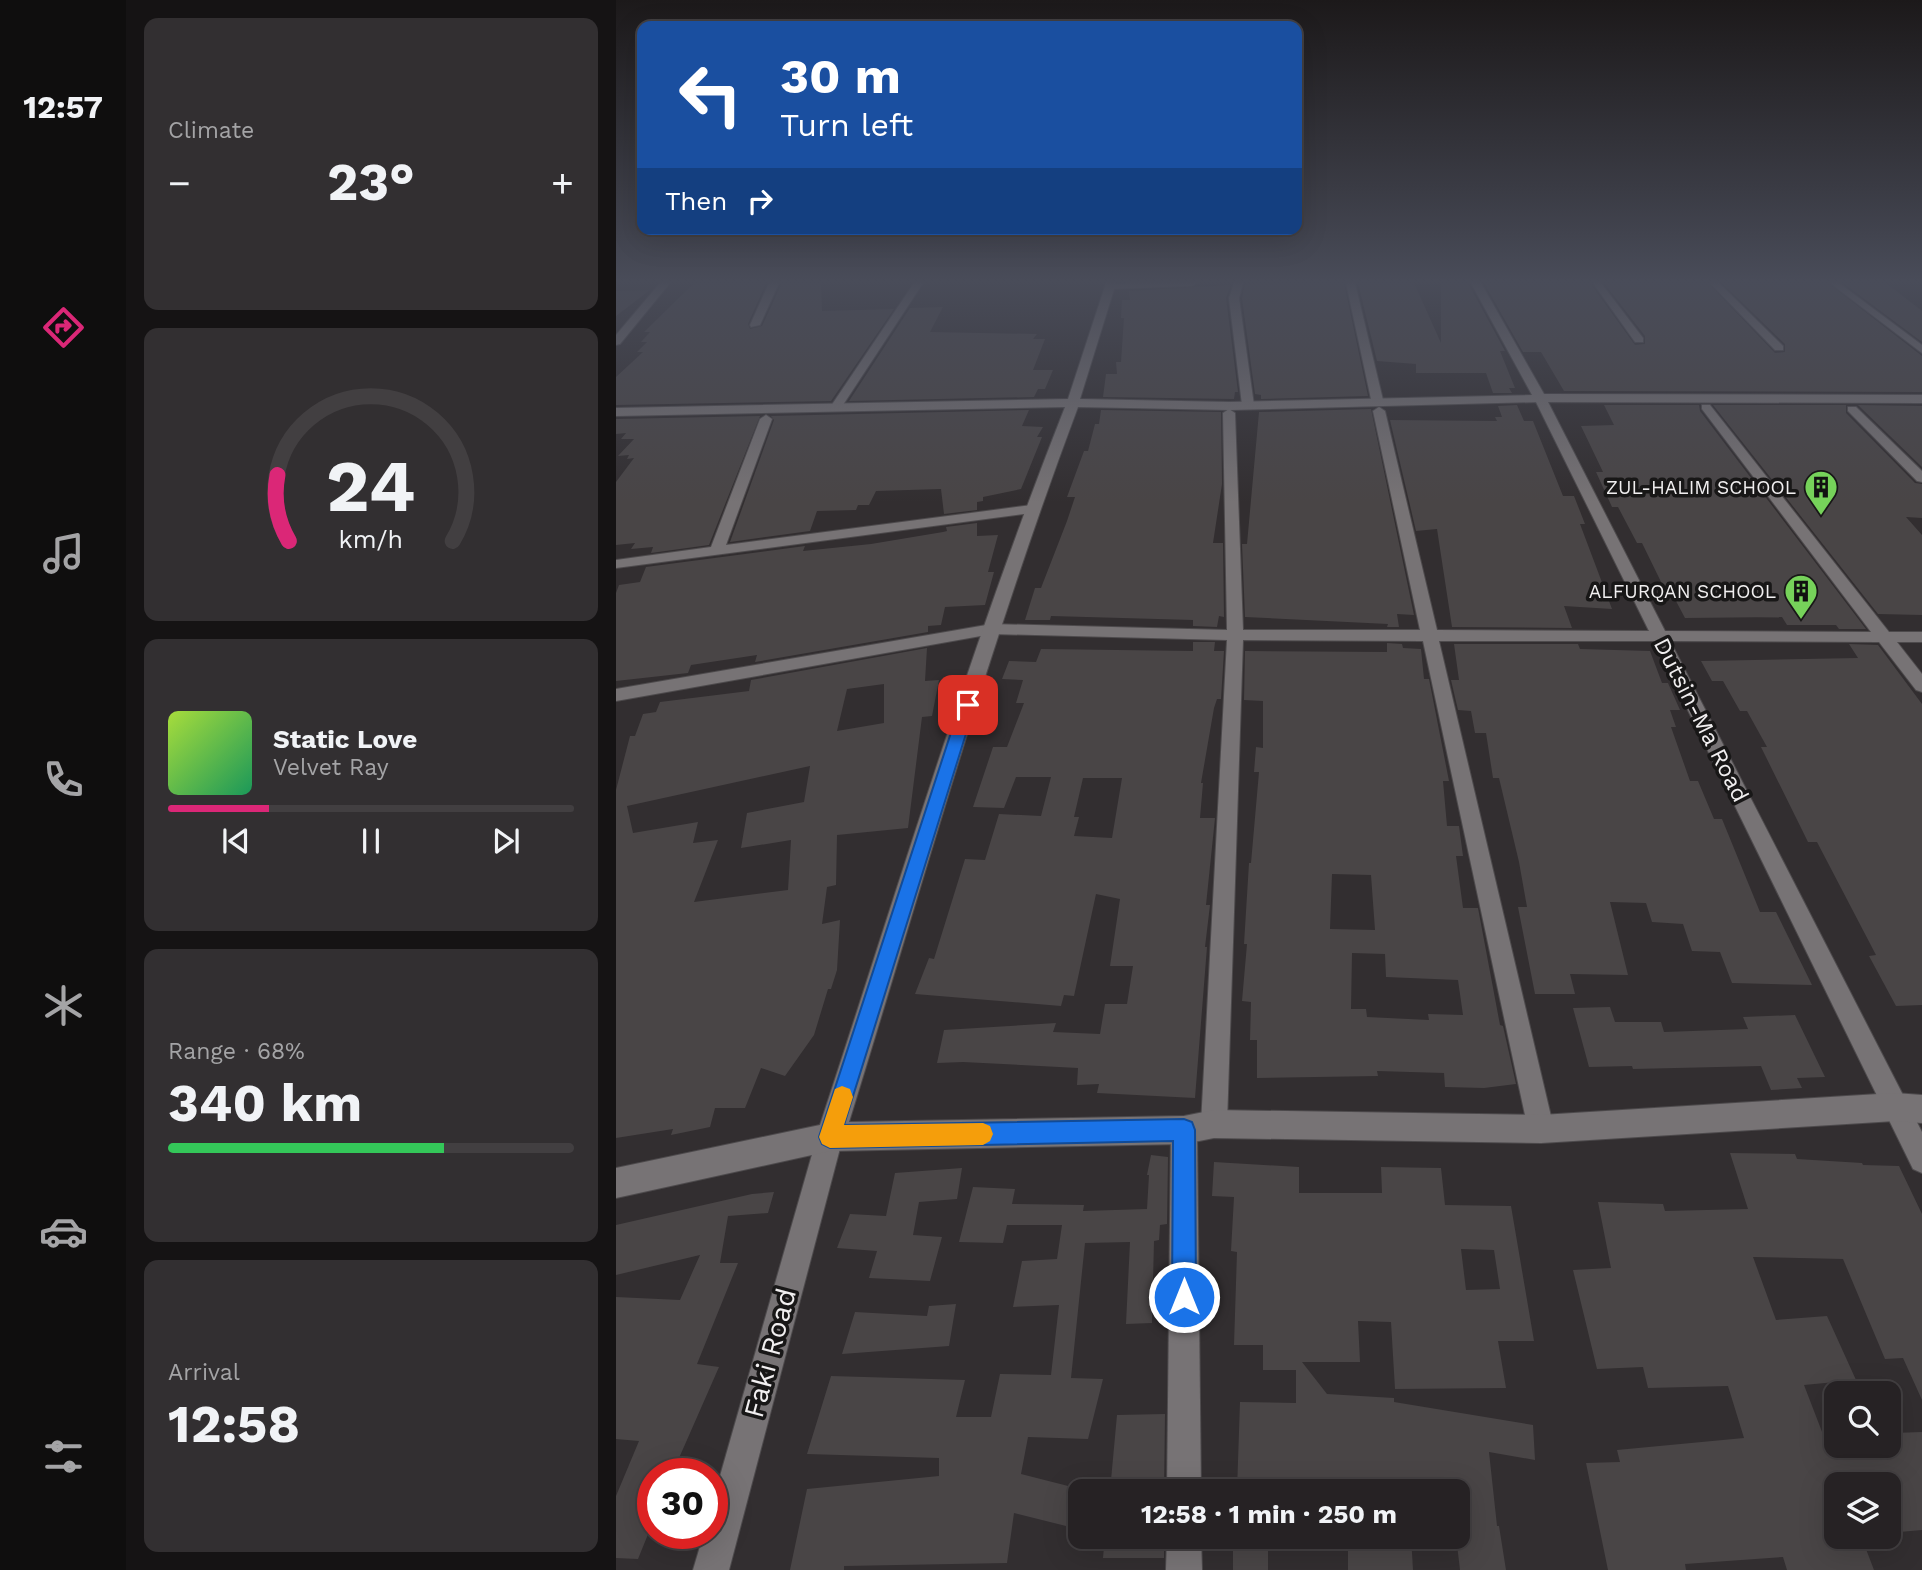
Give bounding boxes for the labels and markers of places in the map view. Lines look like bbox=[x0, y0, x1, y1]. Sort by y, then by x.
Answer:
building icon: ZUL-HALIM SCHOOL bbox=[1802, 468, 1840, 517]
place label: ZUL-HALIM SCHOOL bbox=[1606, 476, 1796, 499]
building icon: ALFURQAN SCHOOL bbox=[1782, 572, 1820, 621]
place label: ALFURQAN SCHOOL bbox=[1589, 580, 1776, 603]
pin bbox=[938, 675, 998, 735]

